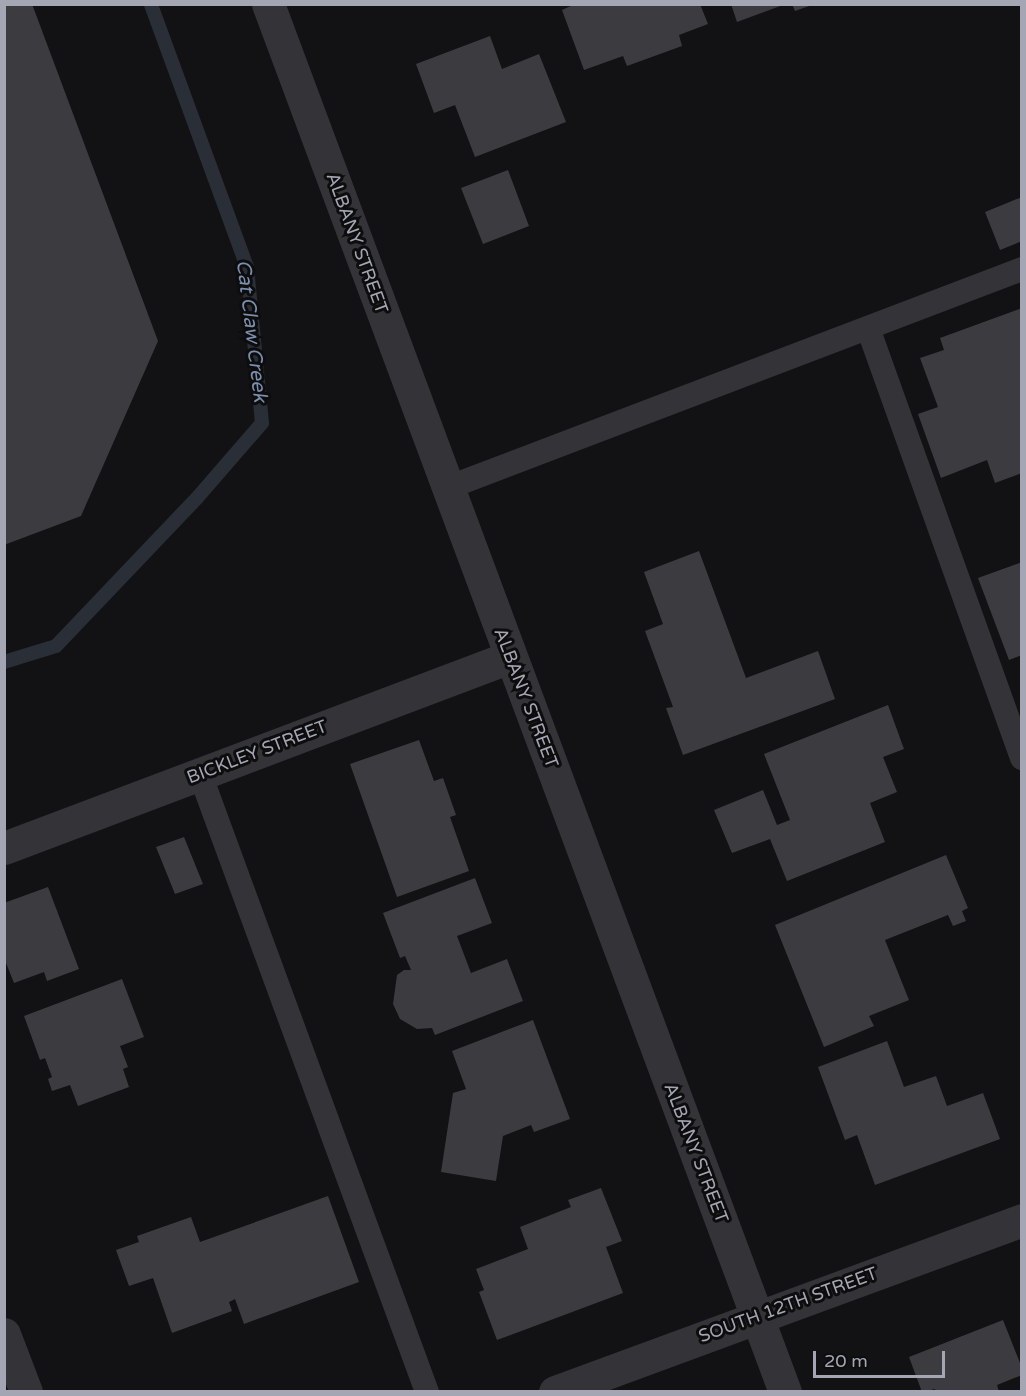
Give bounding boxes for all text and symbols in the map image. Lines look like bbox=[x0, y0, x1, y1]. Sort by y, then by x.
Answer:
street label: ALBANY STREET bbox=[321, 170, 393, 316]
water label: Cat Claw Creek bbox=[230, 258, 272, 404]
street label: ALBANY STREET bbox=[489, 625, 563, 771]
street label: BICKLEY STREET bbox=[184, 715, 330, 789]
street label: ALBANY STREET bbox=[659, 1080, 733, 1226]
street label: SOUTH 12TH STREET bbox=[696, 1263, 880, 1347]
scale bar bbox=[816, 1339, 948, 1377]
text: 20 m bbox=[824, 1350, 868, 1372]

